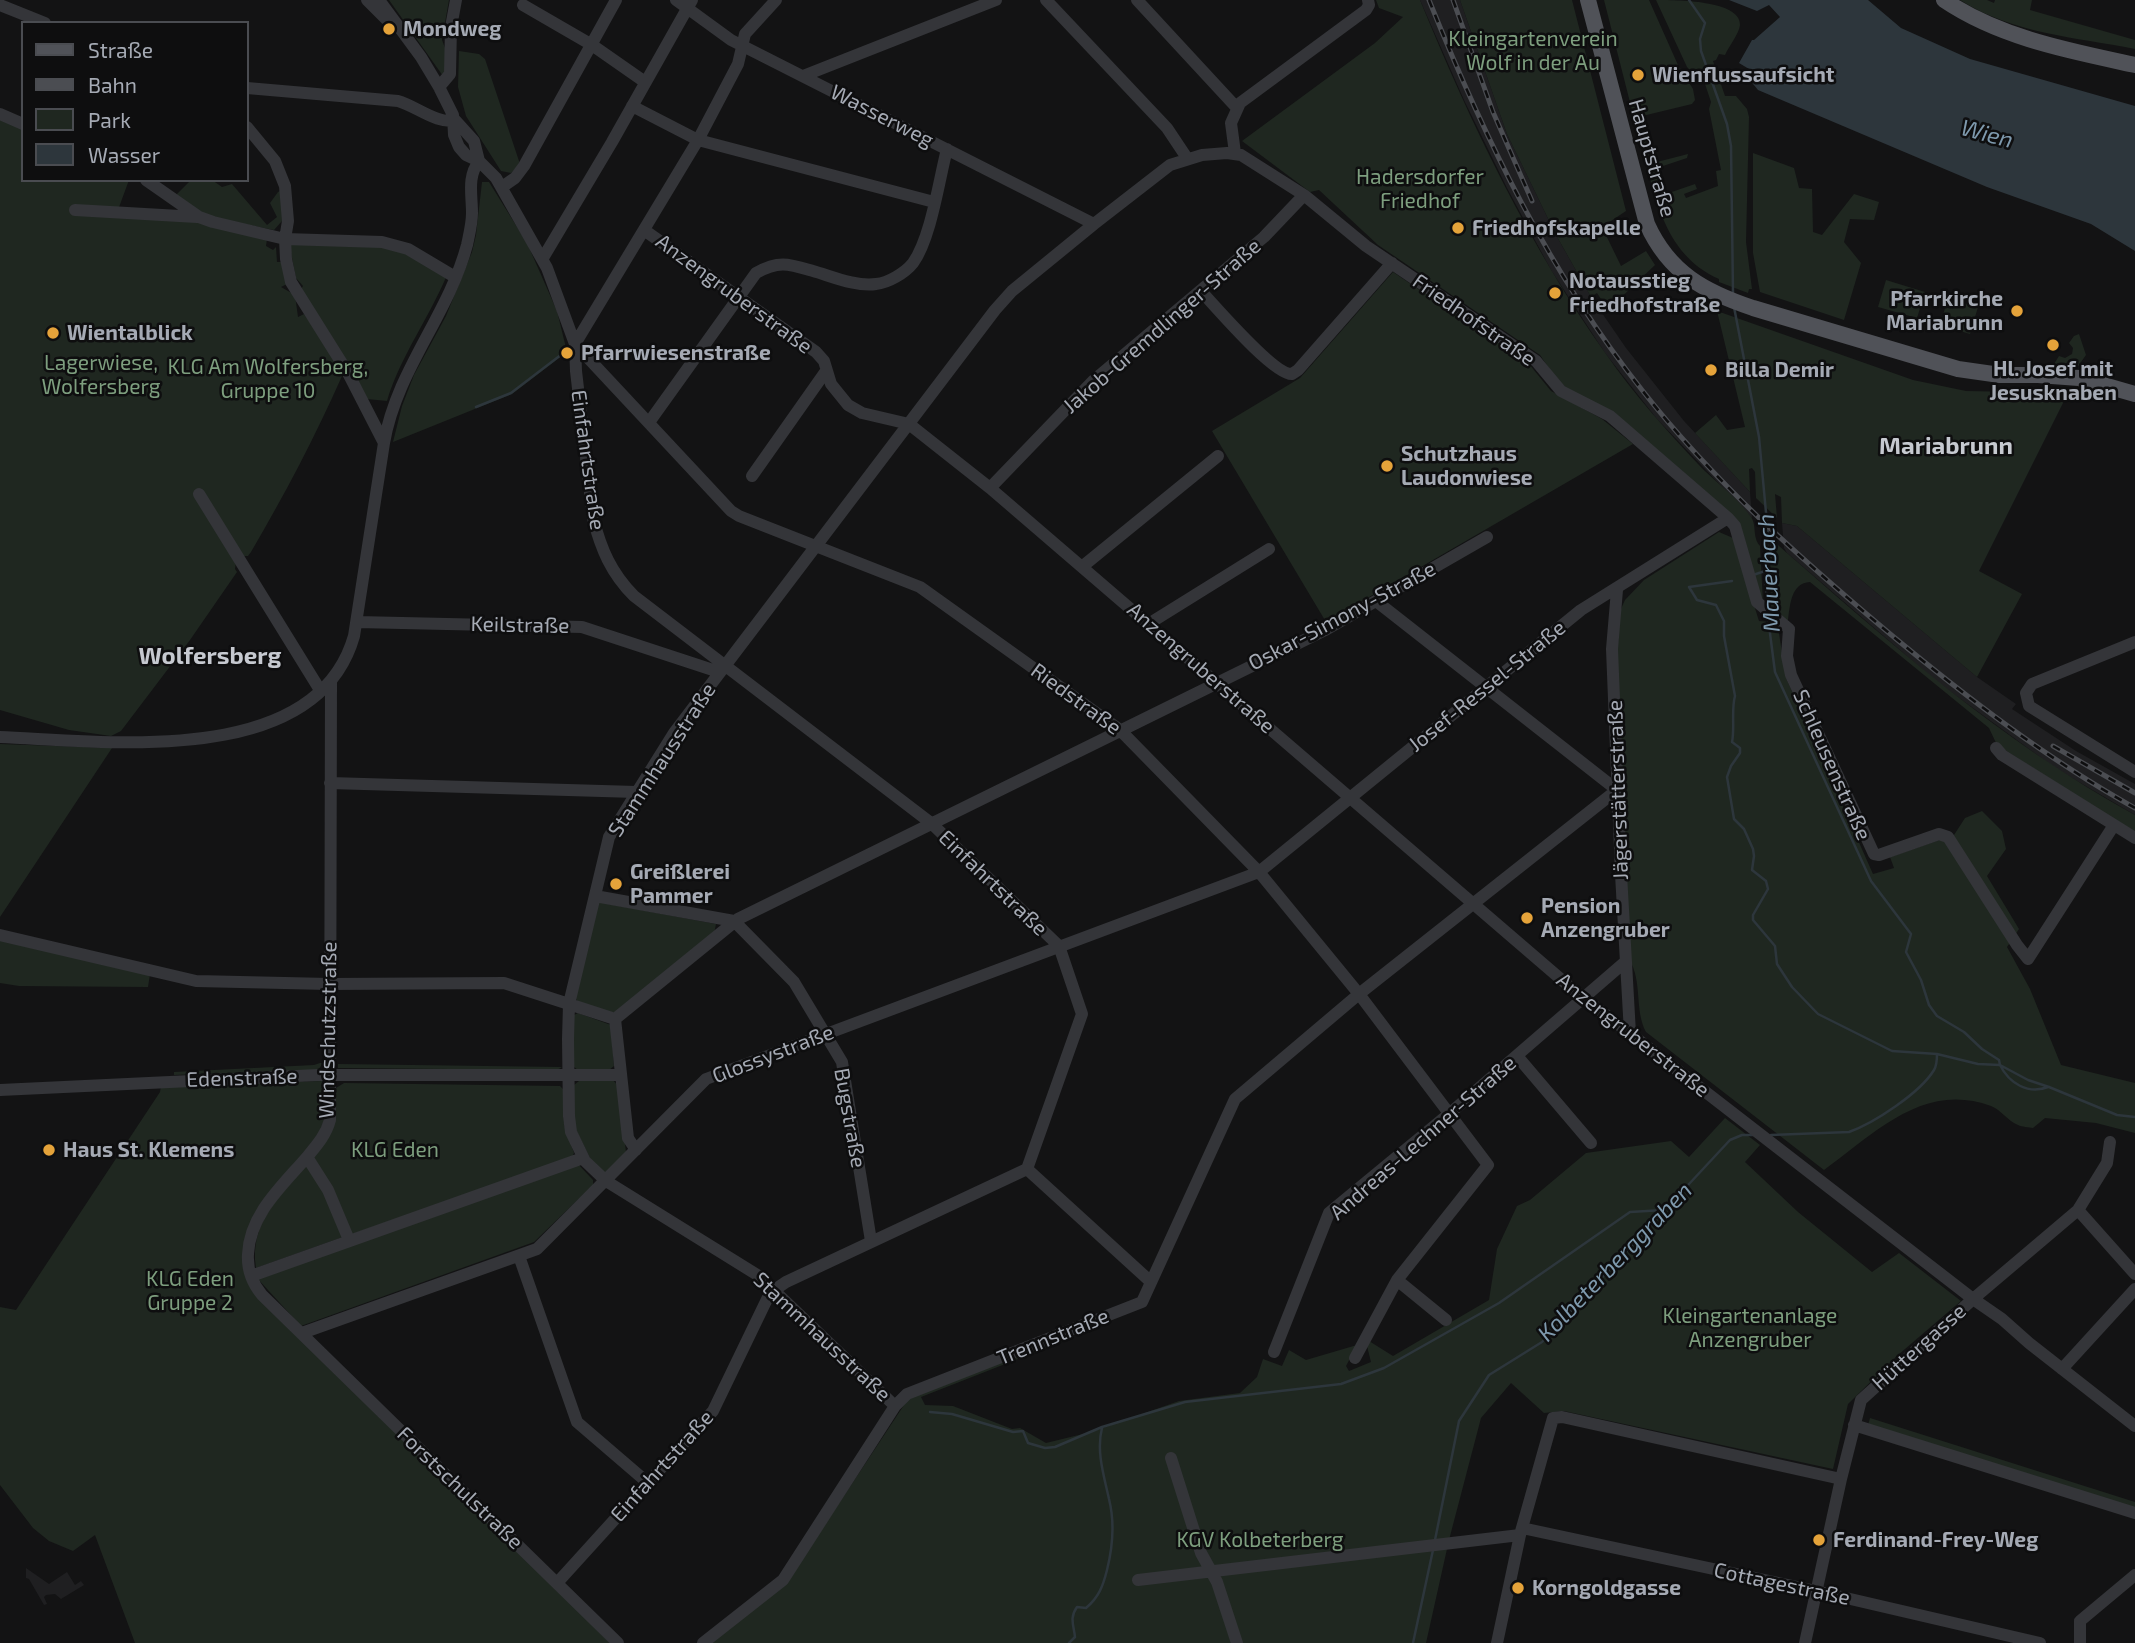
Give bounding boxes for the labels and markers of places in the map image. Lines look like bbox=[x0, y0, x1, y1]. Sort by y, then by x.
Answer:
place label: Mondweg bbox=[403, 16, 502, 42]
marker: Mondweg bbox=[381, 21, 397, 37]
place label: Wienflussaufsicht bbox=[1652, 62, 1834, 88]
marker: Wienflussaufsicht bbox=[1630, 67, 1646, 83]
place label: Friedhofskapelle bbox=[1472, 215, 1641, 241]
marker: Friedhofskapelle bbox=[1450, 220, 1466, 236]
place label: Notausstieg Friedhofstraße bbox=[1569, 268, 1720, 318]
marker: Notausstieg Friedhofstraße bbox=[1547, 285, 1563, 301]
place label: Pfarrkirche Mariabrunn bbox=[1886, 286, 2003, 336]
marker: Pfarrkirche Mariabrunn bbox=[2009, 303, 2025, 319]
place label: Wientalblick bbox=[67, 320, 193, 346]
marker: Wientalblick bbox=[45, 325, 61, 341]
marker: Hl. Josef mit Jesusknaben bbox=[2045, 337, 2061, 353]
place label: Pfarrwiesenstraße bbox=[581, 340, 771, 366]
marker: Pfarrwiesenstraße bbox=[559, 345, 575, 361]
place label: Hl. Josef mit Jesusknaben bbox=[1989, 356, 2117, 406]
place label: Billa Demir bbox=[1725, 357, 1834, 383]
marker: Billa Demir bbox=[1703, 362, 1719, 378]
place label: Schutzhaus Laudonwiese bbox=[1401, 441, 1533, 491]
marker: Schutzhaus Laudonwiese bbox=[1379, 458, 1395, 474]
place label: Greißlerei Pammer bbox=[630, 859, 730, 909]
marker: Greißlerei Pammer bbox=[608, 876, 624, 892]
place label: Pension Anzengruber bbox=[1541, 893, 1670, 943]
marker: Pension Anzengruber bbox=[1519, 910, 1535, 926]
place label: Haus St. Klemens bbox=[63, 1137, 234, 1163]
marker: Haus St. Klemens bbox=[41, 1142, 57, 1158]
place label: Ferdinand-Frey-Weg bbox=[1833, 1527, 2038, 1553]
marker: Ferdinand-Frey-Weg bbox=[1811, 1532, 1827, 1548]
place label: Korngoldgasse bbox=[1532, 1575, 1681, 1601]
marker: Korngoldgasse bbox=[1510, 1580, 1526, 1596]

